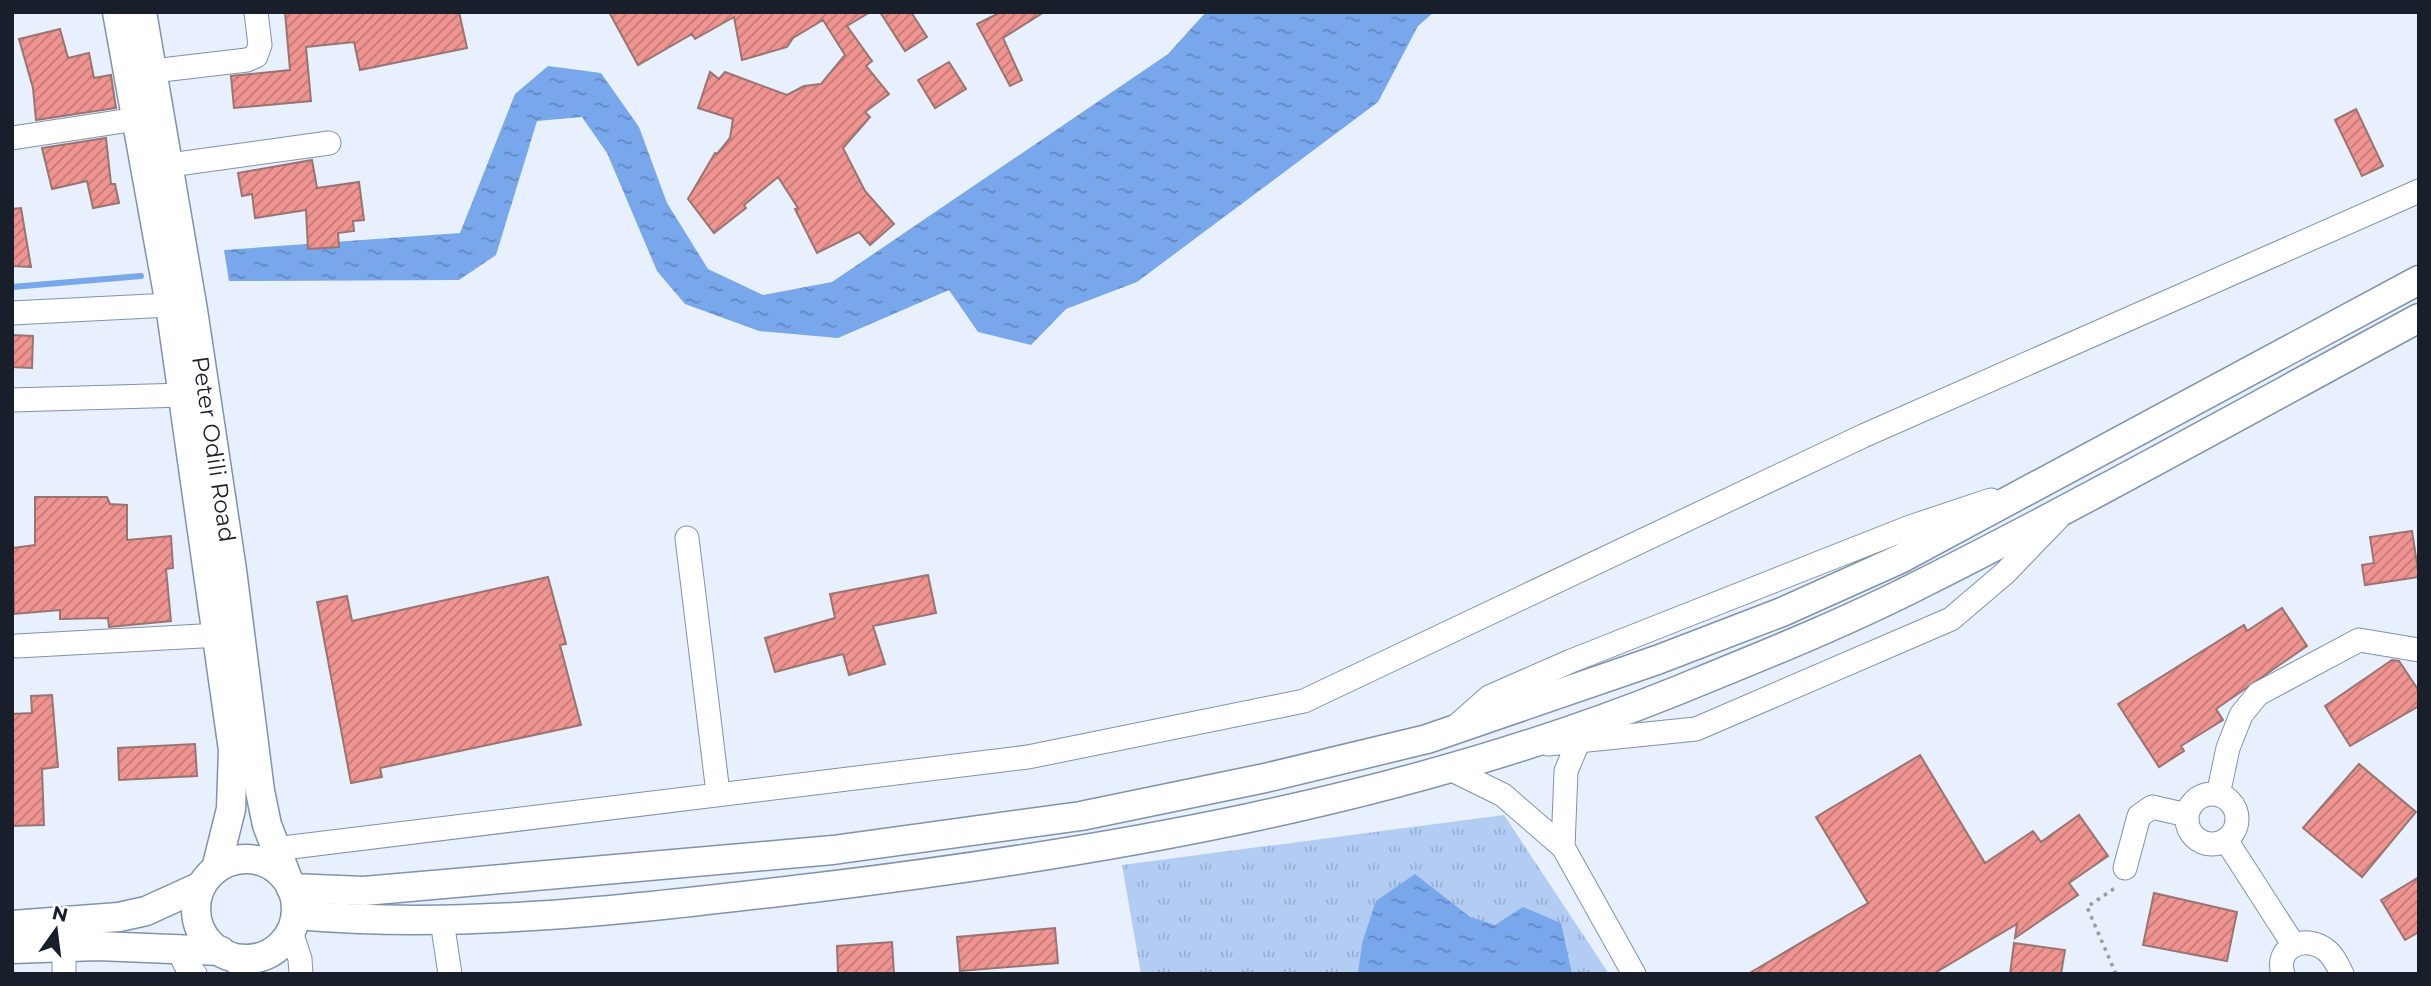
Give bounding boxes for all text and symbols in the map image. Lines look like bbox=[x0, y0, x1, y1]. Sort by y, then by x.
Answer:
street label: Peter Odili Road bbox=[186, 354, 242, 544]
north arrow bbox=[21, 895, 91, 965]
text: N bbox=[50, 901, 70, 927]

